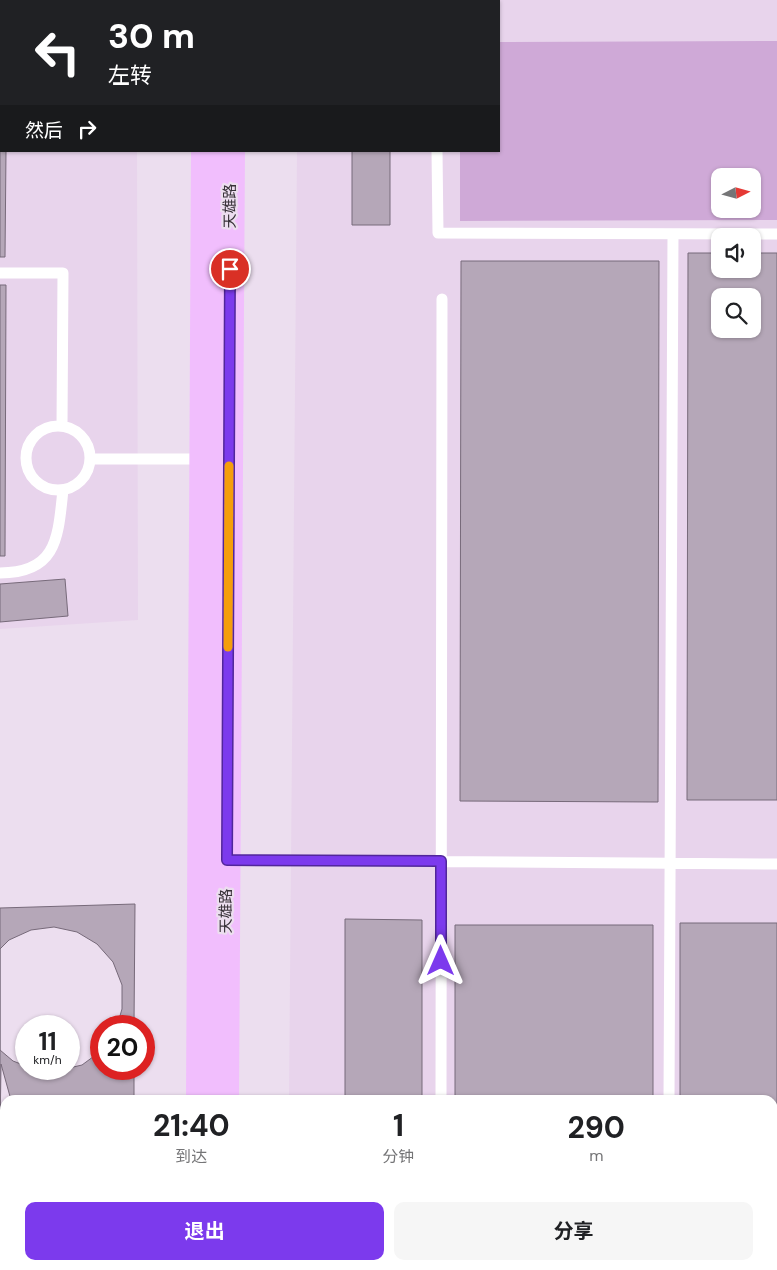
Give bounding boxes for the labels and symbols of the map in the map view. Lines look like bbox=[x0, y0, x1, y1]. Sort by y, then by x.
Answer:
north arrow bbox=[711, 168, 761, 218]
street label: 天雄路 bbox=[220, 183, 240, 229]
pin bbox=[209, 248, 251, 290]
street label: 天雄路 bbox=[216, 888, 236, 934]
position arrow bbox=[414, 934, 466, 986]
speed limit sign: 20 bbox=[90, 1015, 155, 1080]

